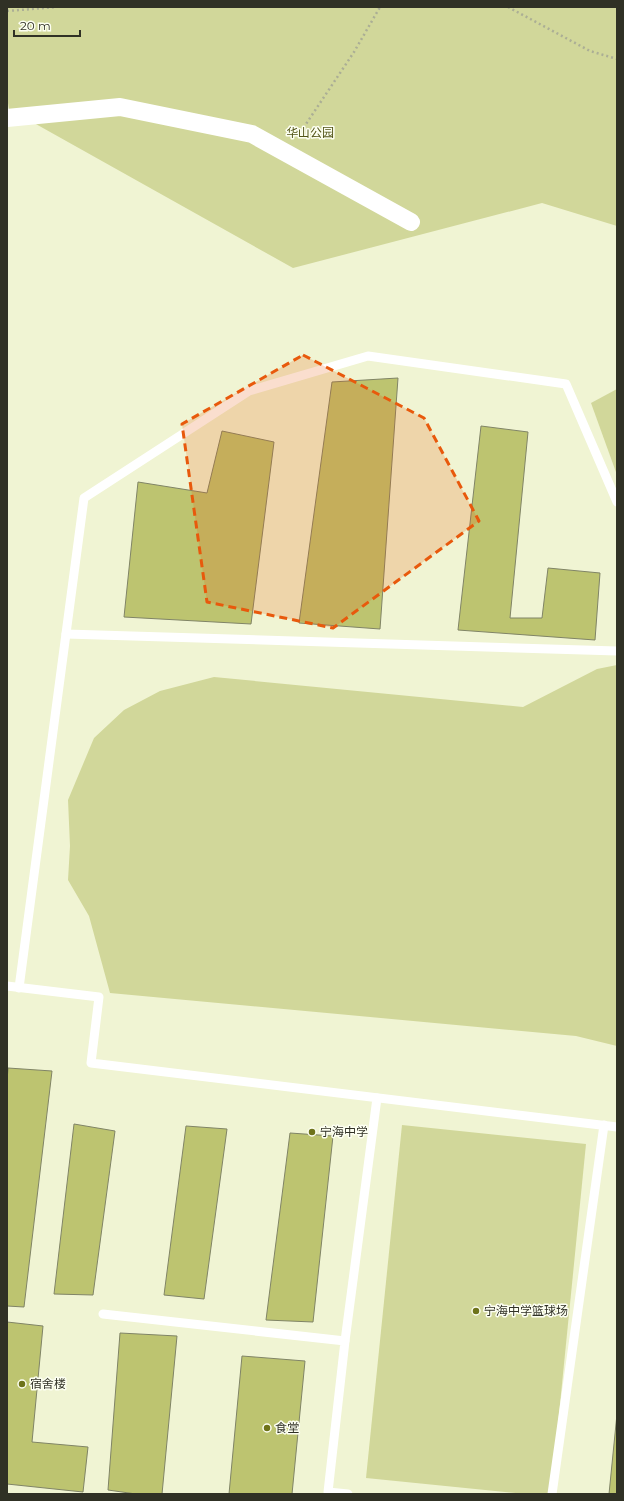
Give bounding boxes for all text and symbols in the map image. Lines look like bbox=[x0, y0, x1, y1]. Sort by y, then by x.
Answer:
scale bar bbox=[14, 12, 80, 38]
text: 20 m bbox=[20, 18, 51, 33]
park label: 华山公园 bbox=[286, 125, 334, 140]
place label: 宁海中学 bbox=[320, 1124, 368, 1139]
marker: 宁海中学 bbox=[307, 1127, 317, 1137]
place label: 宁海中学篮球场 bbox=[484, 1303, 568, 1318]
marker: 宁海中学篮球场 bbox=[471, 1306, 481, 1316]
place label: 宿舍楼 bbox=[30, 1376, 66, 1391]
marker: 宿舍楼 bbox=[17, 1379, 27, 1389]
place label: 食堂 bbox=[275, 1420, 299, 1435]
marker: 食堂 bbox=[262, 1423, 272, 1433]

